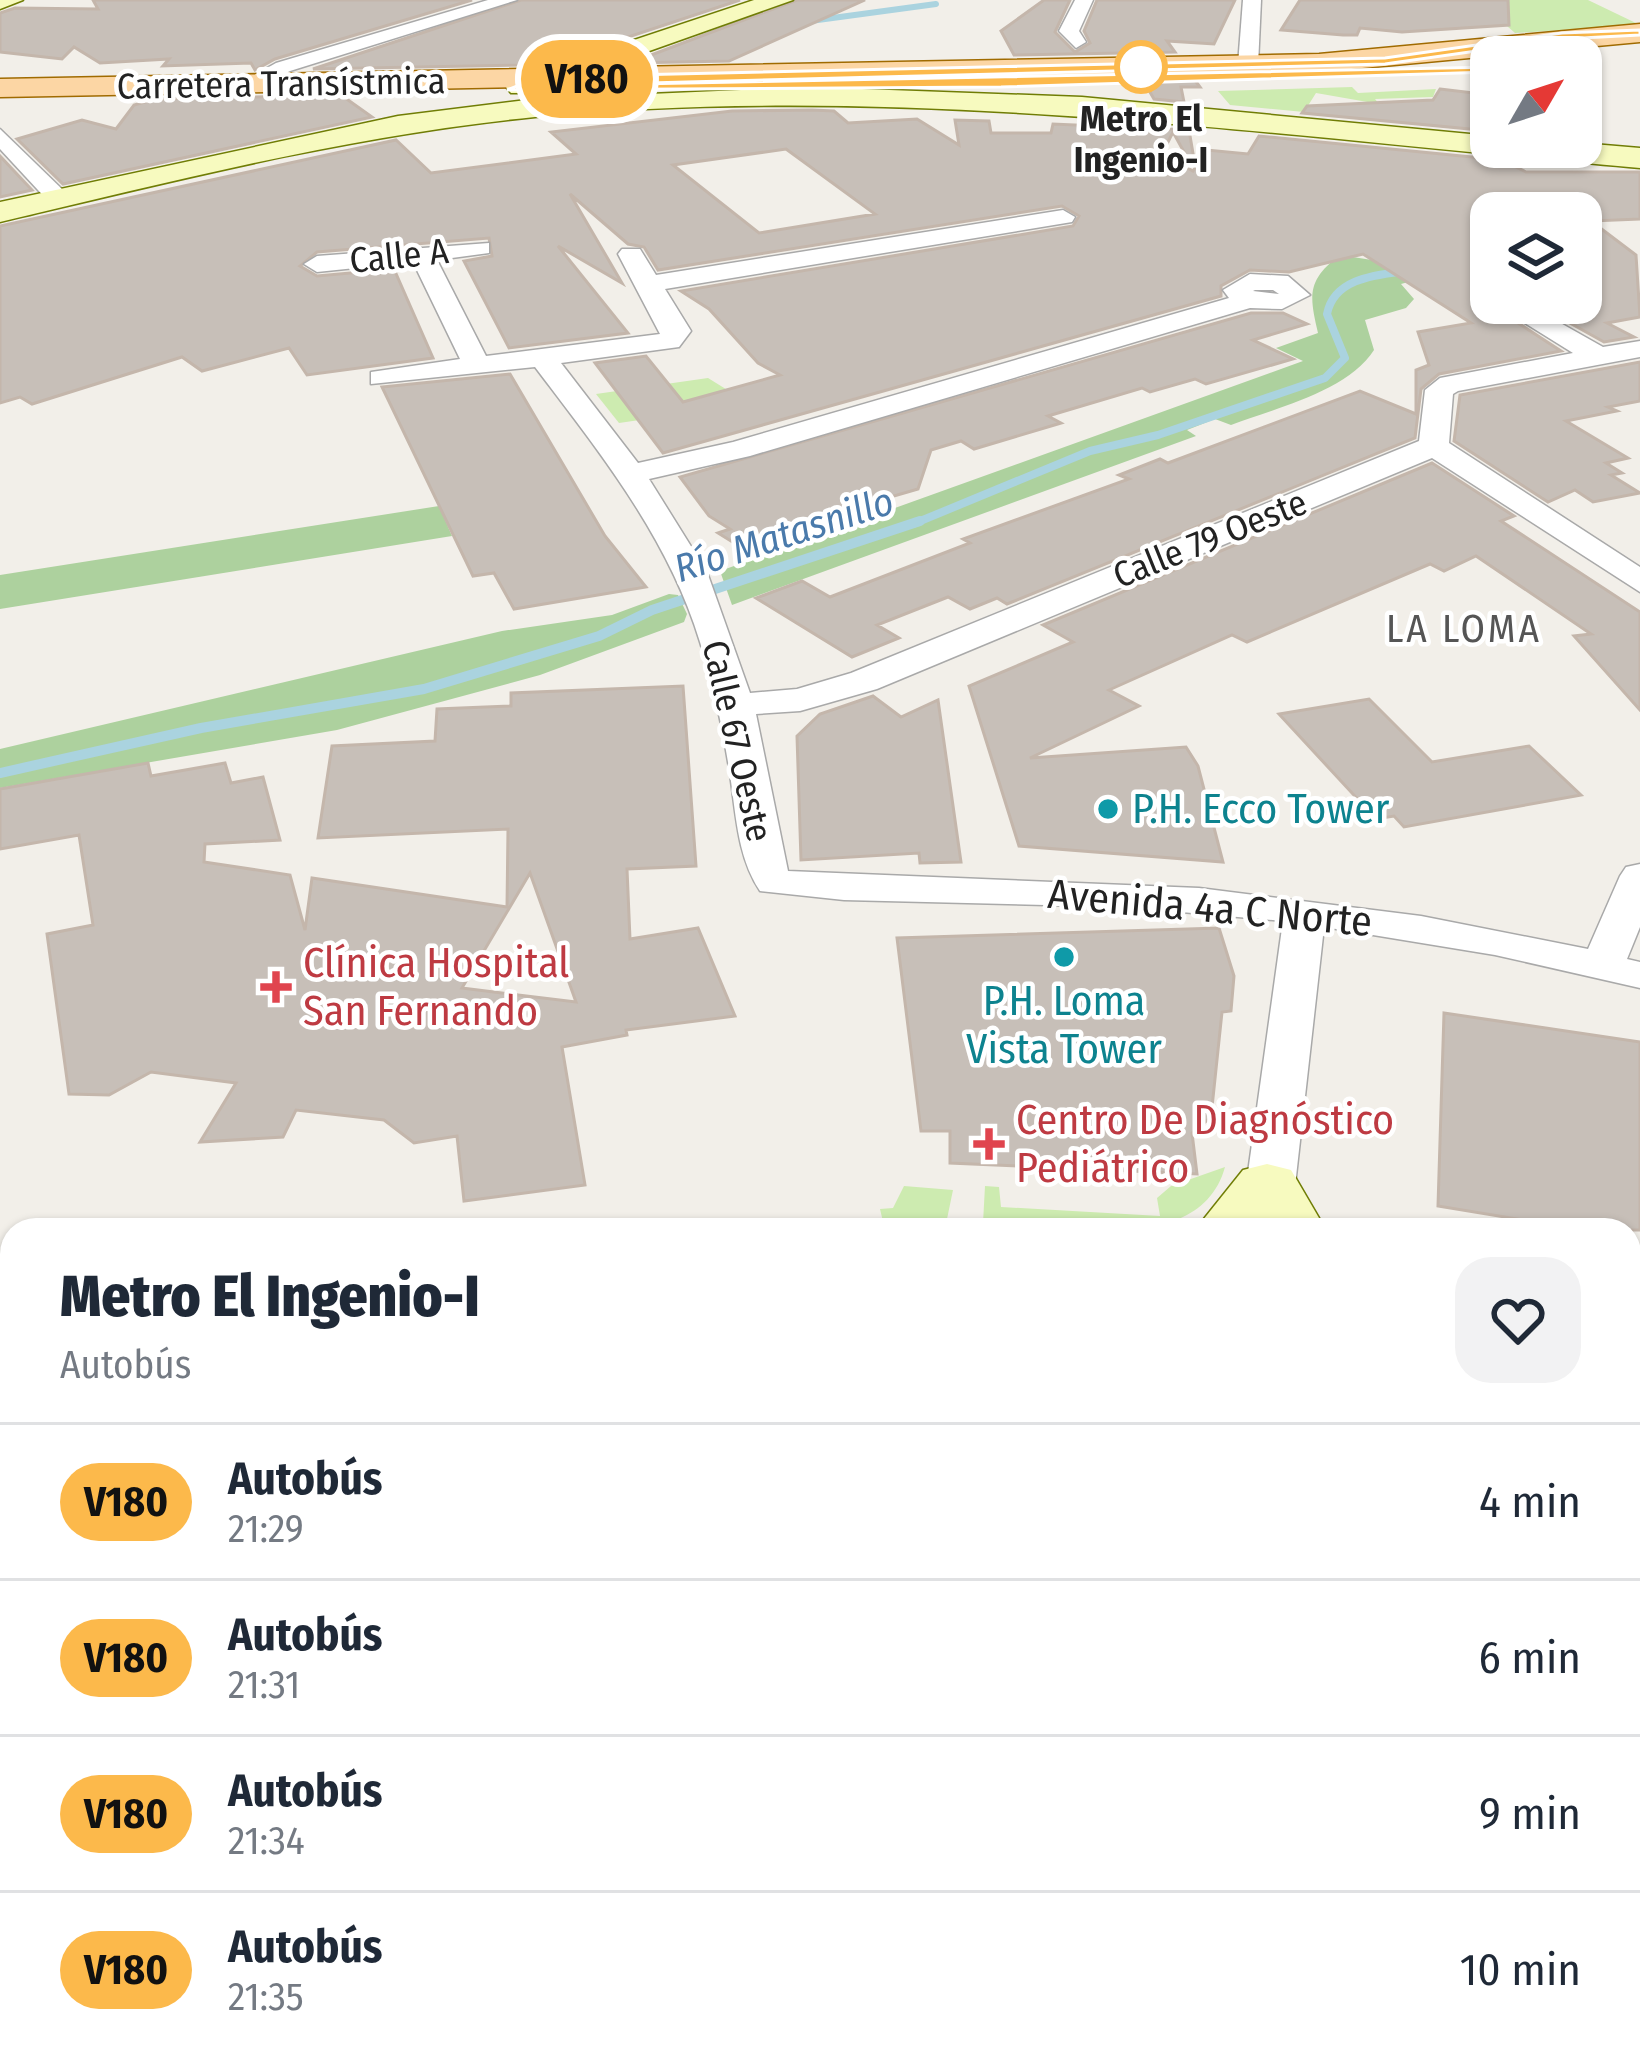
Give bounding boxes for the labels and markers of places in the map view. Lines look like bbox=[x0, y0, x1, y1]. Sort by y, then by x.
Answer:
marker: Metro El Ingenio-I bbox=[1116, 42, 1166, 92]
place label: Metro El Ingenio-I bbox=[1074, 97, 1208, 182]
place label: P.H. Ecco Tower bbox=[1132, 784, 1390, 834]
marker: P.H. Ecco Tower bbox=[1095, 796, 1121, 822]
place label: Clínica Hospital San Fernando bbox=[303, 938, 569, 1036]
marker: P.H. Loma Vista Tower bbox=[1051, 944, 1077, 970]
marker: Clínica Hospital San Fernando bbox=[260, 971, 292, 1003]
place label: P.H. Loma Vista Tower bbox=[966, 976, 1162, 1074]
place label: Centro De Diagnóstico Pediátrico bbox=[1016, 1095, 1394, 1193]
marker: Centro De Diagnóstico Pediátrico bbox=[973, 1128, 1005, 1160]

